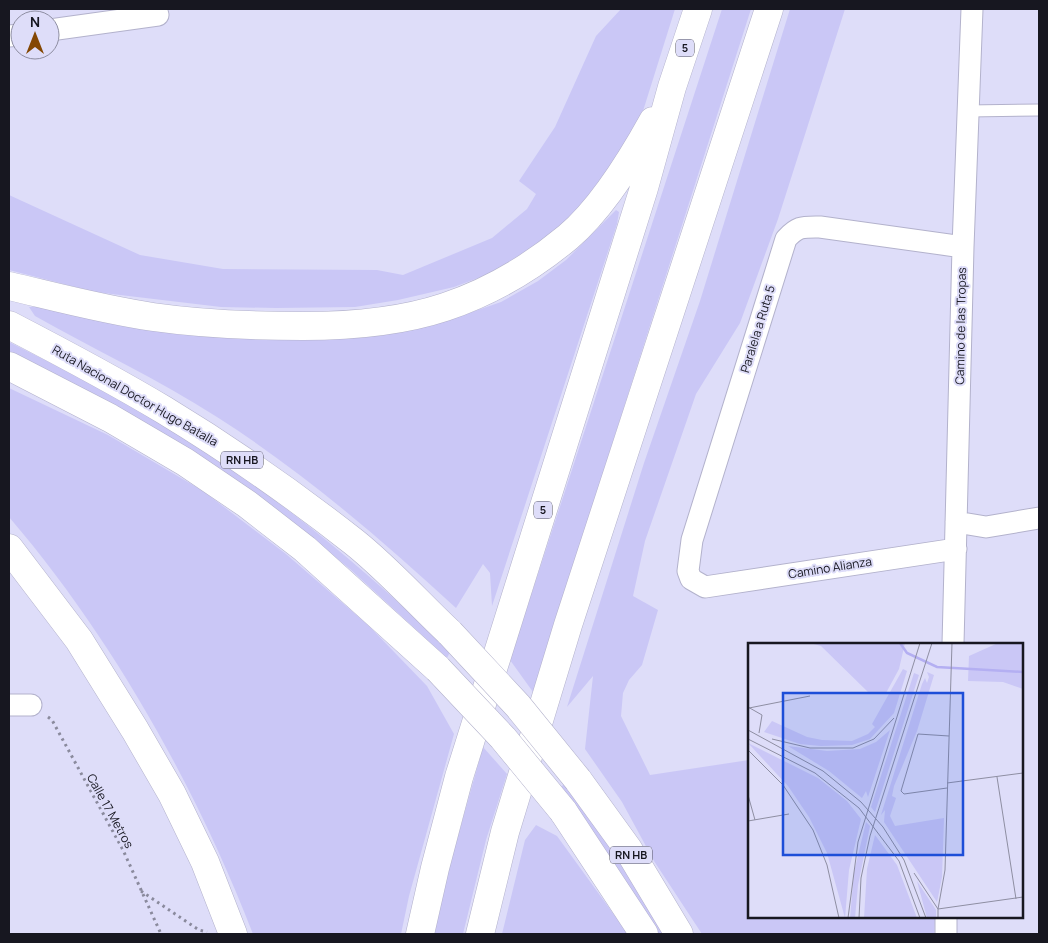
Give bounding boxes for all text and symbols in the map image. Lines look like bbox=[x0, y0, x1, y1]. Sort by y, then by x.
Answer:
north arrow bbox=[10, 10, 60, 60]
text: N bbox=[30, 12, 40, 31]
road number: 5 bbox=[676, 40, 694, 56]
street label: Camino de las Tropas bbox=[951, 267, 970, 385]
street label: Paralela a Ruta 5 bbox=[736, 283, 779, 375]
street label: Ruta Nacional Doctor Hugo Batalla bbox=[49, 341, 221, 450]
road number: RN HB bbox=[221, 452, 263, 468]
road number: 5 bbox=[534, 502, 552, 518]
street label: Camino Alianza bbox=[787, 553, 873, 583]
inset map bbox=[748, 643, 1023, 918]
street label: Calle 17 Metros bbox=[83, 770, 138, 851]
road number: RN HB bbox=[610, 846, 652, 864]

